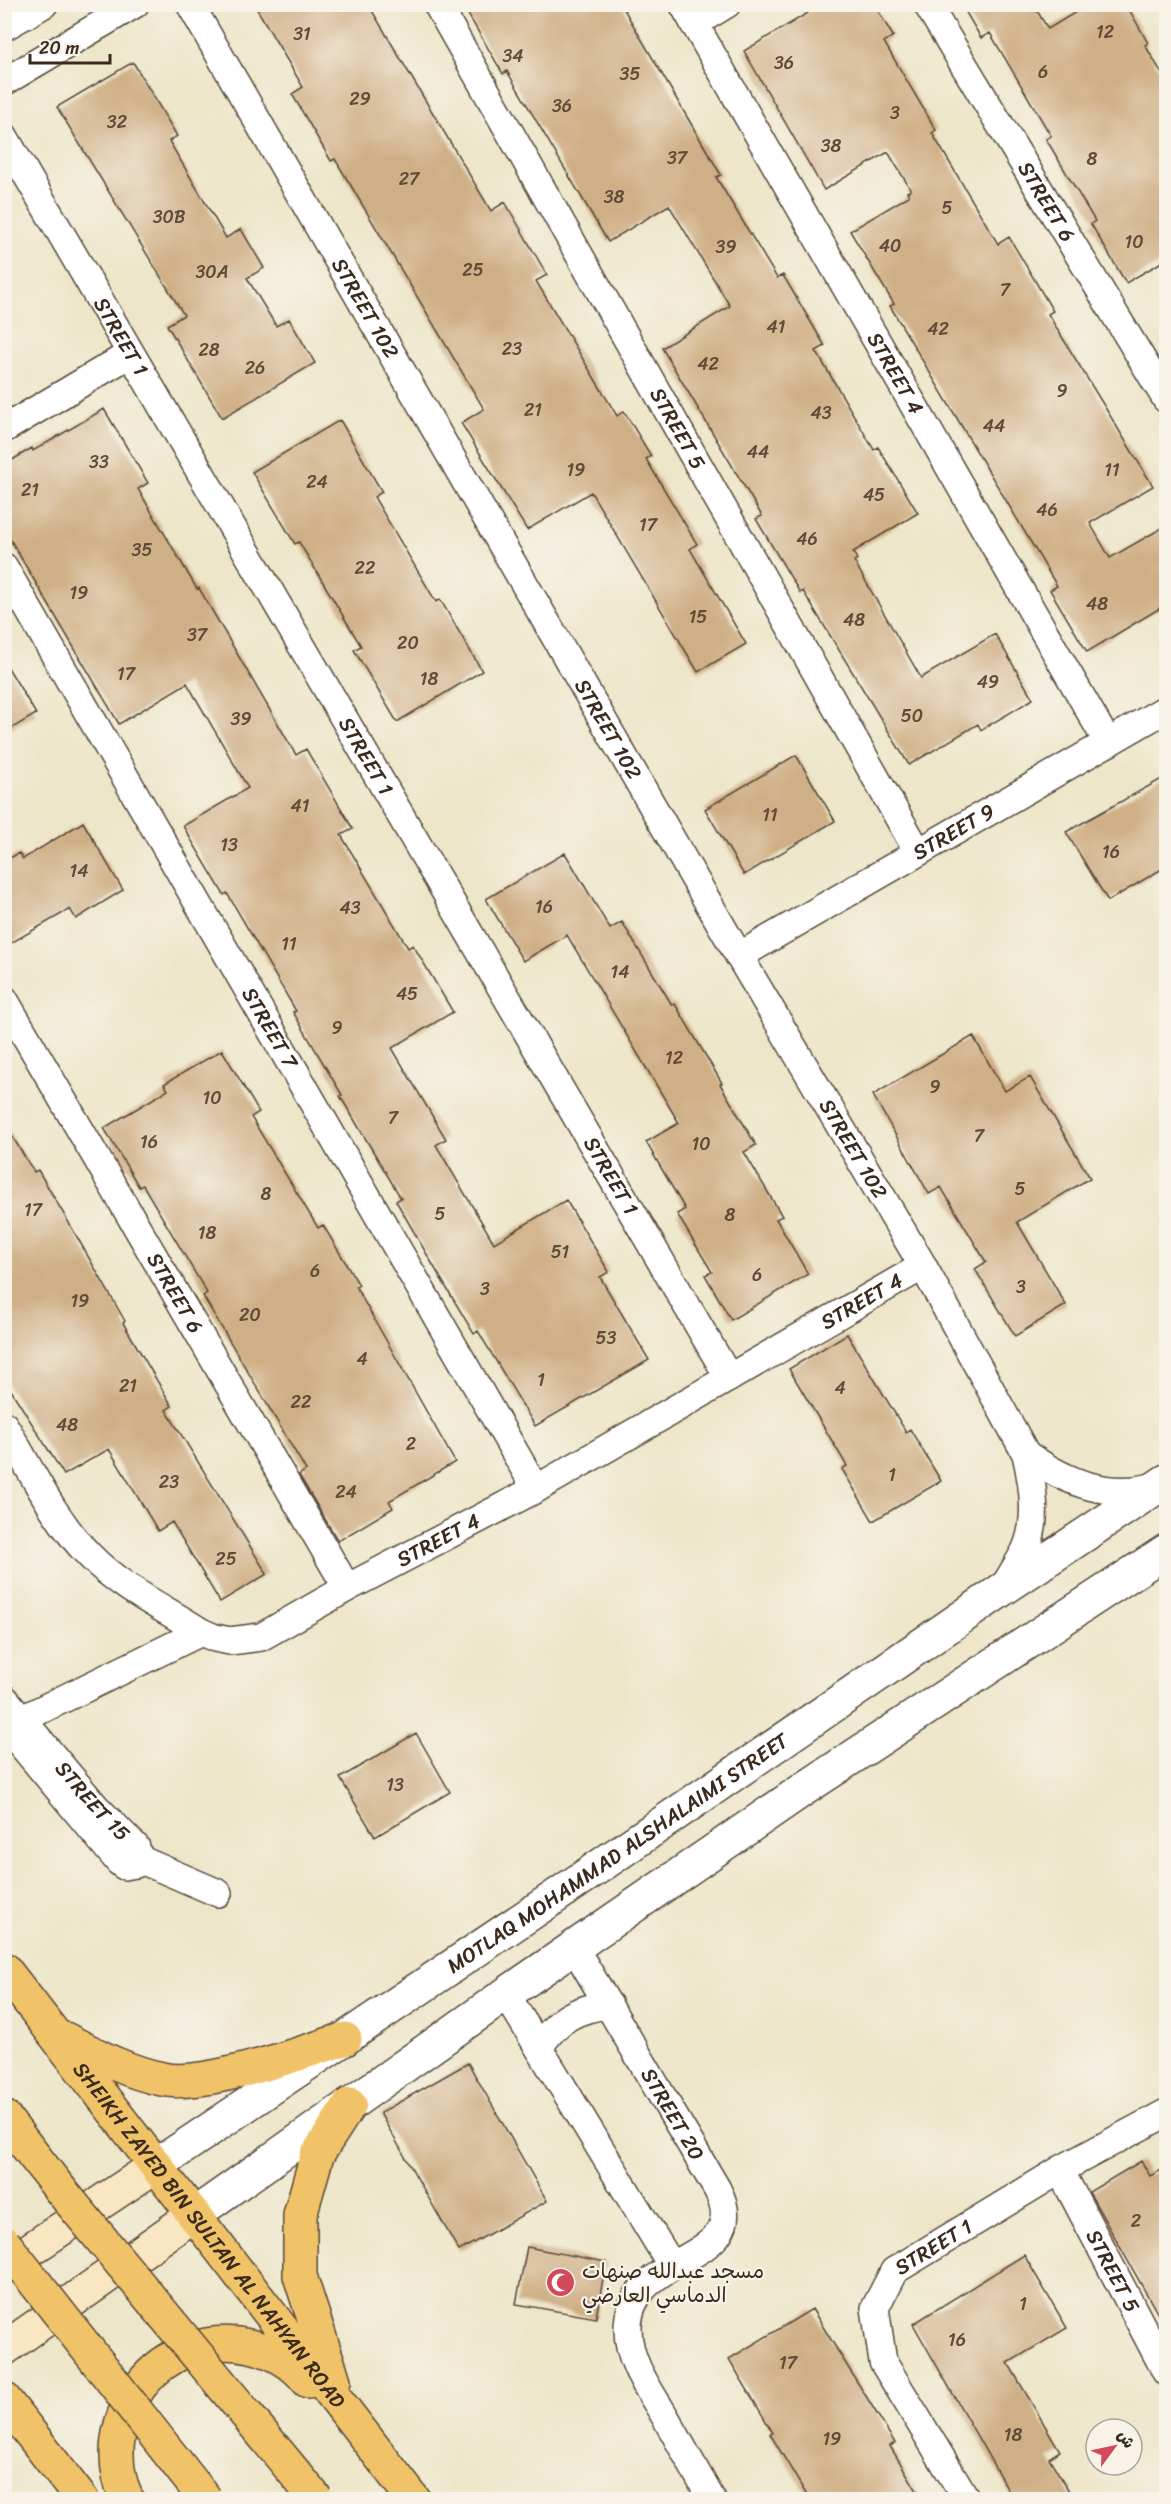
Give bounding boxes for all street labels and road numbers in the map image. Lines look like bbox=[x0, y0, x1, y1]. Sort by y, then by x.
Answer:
street label: STREET 6 bbox=[1007, 154, 1086, 250]
street label: STREET 102 bbox=[321, 250, 410, 366]
street label: STREET 1 bbox=[83, 289, 159, 383]
street label: STREET 4 bbox=[856, 325, 934, 422]
street label: STREET 5 bbox=[639, 380, 717, 477]
street label: STREET 102 bbox=[564, 671, 653, 787]
street label: STREET 1 bbox=[328, 709, 404, 803]
street label: STREET 9 bbox=[905, 793, 1002, 871]
street label: STREET 7 bbox=[231, 980, 310, 1078]
street label: STREET 102 bbox=[808, 1091, 898, 1206]
street label: STREET 1 bbox=[573, 1129, 649, 1223]
street label: STREET 6 bbox=[136, 1245, 214, 1341]
street label: STREET 4 bbox=[813, 1262, 910, 1340]
street label: STREET 4 bbox=[390, 1502, 487, 1578]
street label: MOTLAQ MOHAMMAD ALSHALAIMI STREET bbox=[439, 1722, 798, 1984]
street label: STREET 15 bbox=[45, 1752, 140, 1851]
street label: SHEIKH ZAYED BIN SULTAN AL NAHYAN ROAD bbox=[63, 2053, 356, 2417]
street label: STREET 20 bbox=[630, 2060, 715, 2168]
street label: STREET 1 bbox=[887, 2208, 980, 2286]
street label: STREET 5 bbox=[1075, 2222, 1151, 2320]

